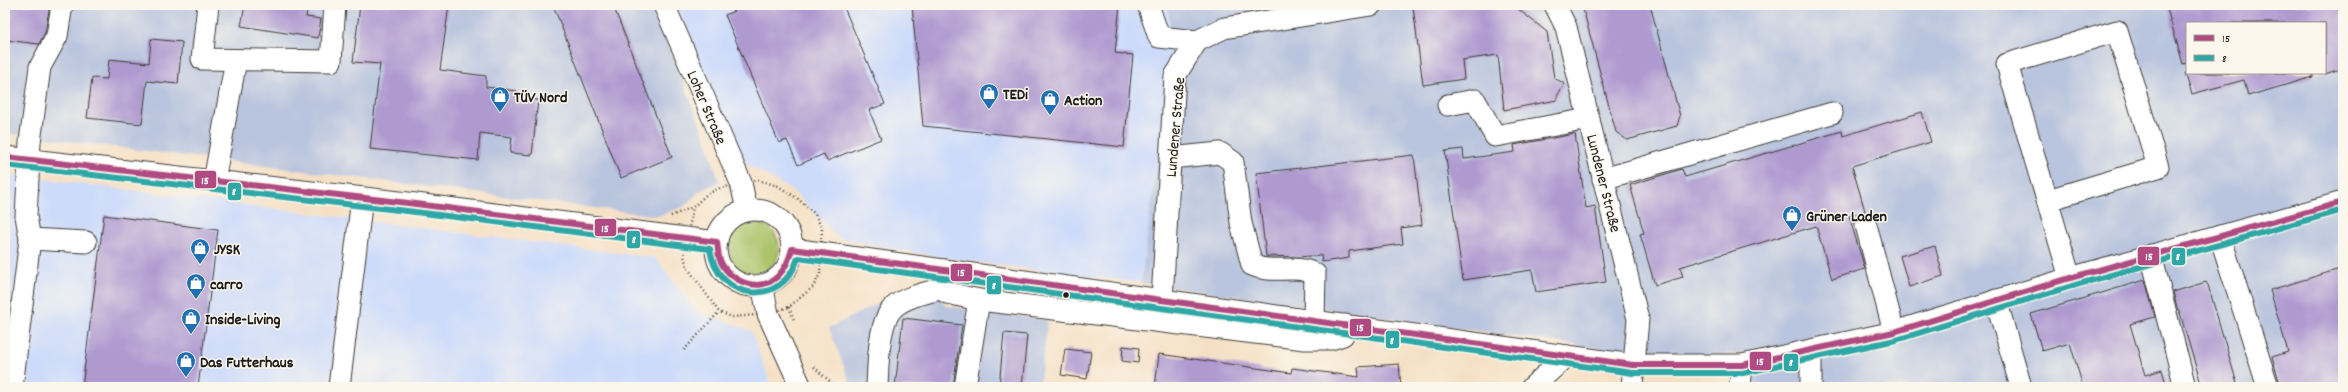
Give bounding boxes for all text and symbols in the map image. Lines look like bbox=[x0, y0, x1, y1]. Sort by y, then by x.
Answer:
legend bbox=[2186, 22, 2326, 74]
text: 15 bbox=[2222, 31, 2230, 48]
text: 8 bbox=[2222, 51, 2227, 68]
street label: Loher Straße bbox=[680, 67, 732, 149]
street label: Lundener Straße bbox=[1161, 76, 1192, 178]
shop icon: TEDi bbox=[978, 82, 1000, 110]
place label: TEDi bbox=[1003, 84, 1028, 107]
shop icon: TÜV Nord bbox=[489, 85, 511, 113]
place label: TÜV Nord bbox=[514, 87, 567, 110]
shop icon: Action bbox=[1039, 88, 1061, 116]
place label: Action bbox=[1064, 90, 1103, 113]
street label: Lundener Straße bbox=[1579, 132, 1626, 235]
line badge: 15 bbox=[194, 170, 217, 189]
text: 15 bbox=[201, 174, 209, 190]
line badge: 8 bbox=[227, 182, 242, 201]
text: 8 bbox=[232, 185, 237, 201]
shop icon: Grüner Laden bbox=[1781, 204, 1803, 232]
place label: Grüner Laden bbox=[1806, 206, 1887, 229]
line badge: 15 bbox=[594, 218, 617, 237]
text: 15 bbox=[601, 222, 609, 238]
line badge: 8 bbox=[626, 230, 641, 249]
text: 8 bbox=[632, 233, 637, 249]
shop icon: JYSK bbox=[189, 237, 211, 265]
place label: JYSK bbox=[214, 239, 241, 262]
line badge: 15 bbox=[2137, 246, 2160, 266]
line badge: 8 bbox=[2171, 247, 2186, 266]
text: 15 bbox=[2145, 250, 2153, 266]
text: 8 bbox=[2176, 250, 2181, 266]
line badge: 15 bbox=[950, 263, 973, 282]
text: 15 bbox=[957, 266, 965, 282]
shop icon: carro bbox=[185, 272, 207, 300]
place label: carro bbox=[210, 274, 243, 297]
line badge: 8 bbox=[986, 275, 1002, 295]
text: 8 bbox=[992, 279, 997, 295]
unlabelled marker bbox=[1061, 290, 1071, 300]
shop icon: Inside-Living bbox=[180, 307, 202, 335]
place label: Inside-Living bbox=[205, 309, 281, 332]
line badge: 15 bbox=[1349, 318, 1372, 337]
text: 15 bbox=[1356, 321, 1364, 337]
line badge: 8 bbox=[1385, 330, 1400, 349]
text: 8 bbox=[1390, 334, 1395, 350]
shop icon: Das Futterhaus bbox=[175, 350, 197, 378]
line badge: 15 bbox=[1749, 351, 1772, 371]
place label: Das Futterhaus bbox=[200, 352, 294, 375]
line badge: 8 bbox=[1783, 353, 1799, 372]
text: 15 bbox=[1756, 355, 1764, 371]
text: 8 bbox=[1789, 356, 1794, 372]

